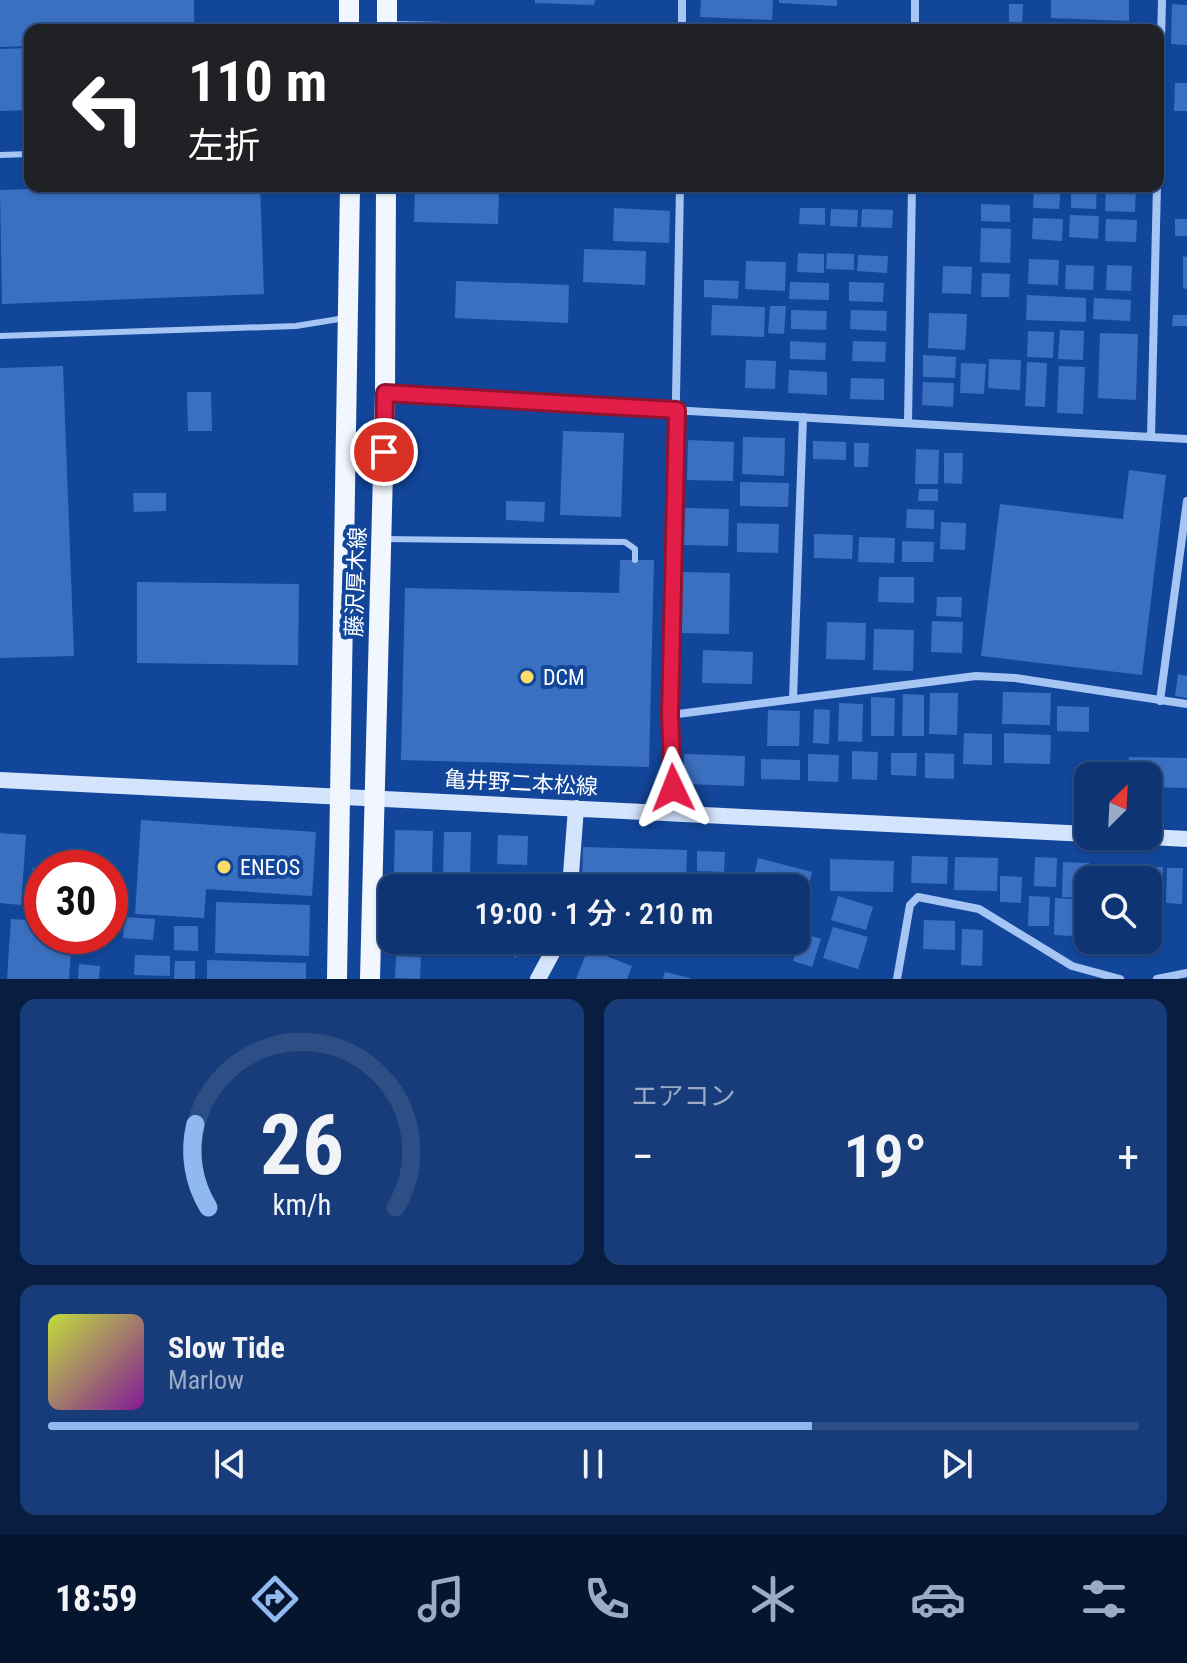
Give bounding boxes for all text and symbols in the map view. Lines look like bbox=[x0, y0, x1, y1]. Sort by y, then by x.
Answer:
text: 110 m bbox=[188, 49, 327, 115]
icon: left bbox=[56, 56, 160, 160]
text: 左折 bbox=[188, 125, 260, 167]
pin bbox=[350, 418, 418, 486]
icon: arrive bbox=[362, 430, 406, 474]
street label: 藤沢厚木線 bbox=[342, 527, 370, 637]
place label: DCM bbox=[543, 665, 585, 690]
marker: DCM bbox=[518, 668, 536, 686]
position arrow bbox=[631, 746, 715, 830]
north arrow bbox=[1074, 762, 1162, 850]
map controls bbox=[1074, 762, 1162, 954]
street label: 亀井野二本松線 bbox=[443, 766, 599, 800]
speed limit sign: 30 bbox=[24, 850, 128, 954]
place label: ENEOS bbox=[240, 855, 300, 880]
marker: ENEOS bbox=[215, 858, 233, 876]
button: search bbox=[1074, 866, 1162, 954]
text: 19:00 · 1 分 · 210 m bbox=[475, 896, 713, 931]
text: エアコン bbox=[632, 1081, 736, 1111]
text: 26 bbox=[260, 1097, 344, 1194]
text: 19° bbox=[844, 1121, 927, 1192]
text: − bbox=[632, 1131, 654, 1183]
text: + bbox=[1117, 1131, 1139, 1183]
text: km/h bbox=[272, 1188, 331, 1222]
text: Slow Tide bbox=[168, 1330, 285, 1365]
text: Marlow bbox=[168, 1365, 244, 1395]
icon: previous bbox=[208, 1442, 252, 1486]
icon: pause bbox=[571, 1442, 615, 1486]
icon: next bbox=[935, 1442, 979, 1486]
icon: directions bbox=[247, 1571, 303, 1627]
icon: music bbox=[413, 1571, 469, 1627]
icon: phone bbox=[579, 1571, 635, 1627]
icon: climate bbox=[745, 1571, 801, 1627]
icon: car bbox=[910, 1571, 966, 1627]
icon: filters bbox=[1076, 1571, 1132, 1627]
text: 18:59 bbox=[55, 1578, 138, 1620]

